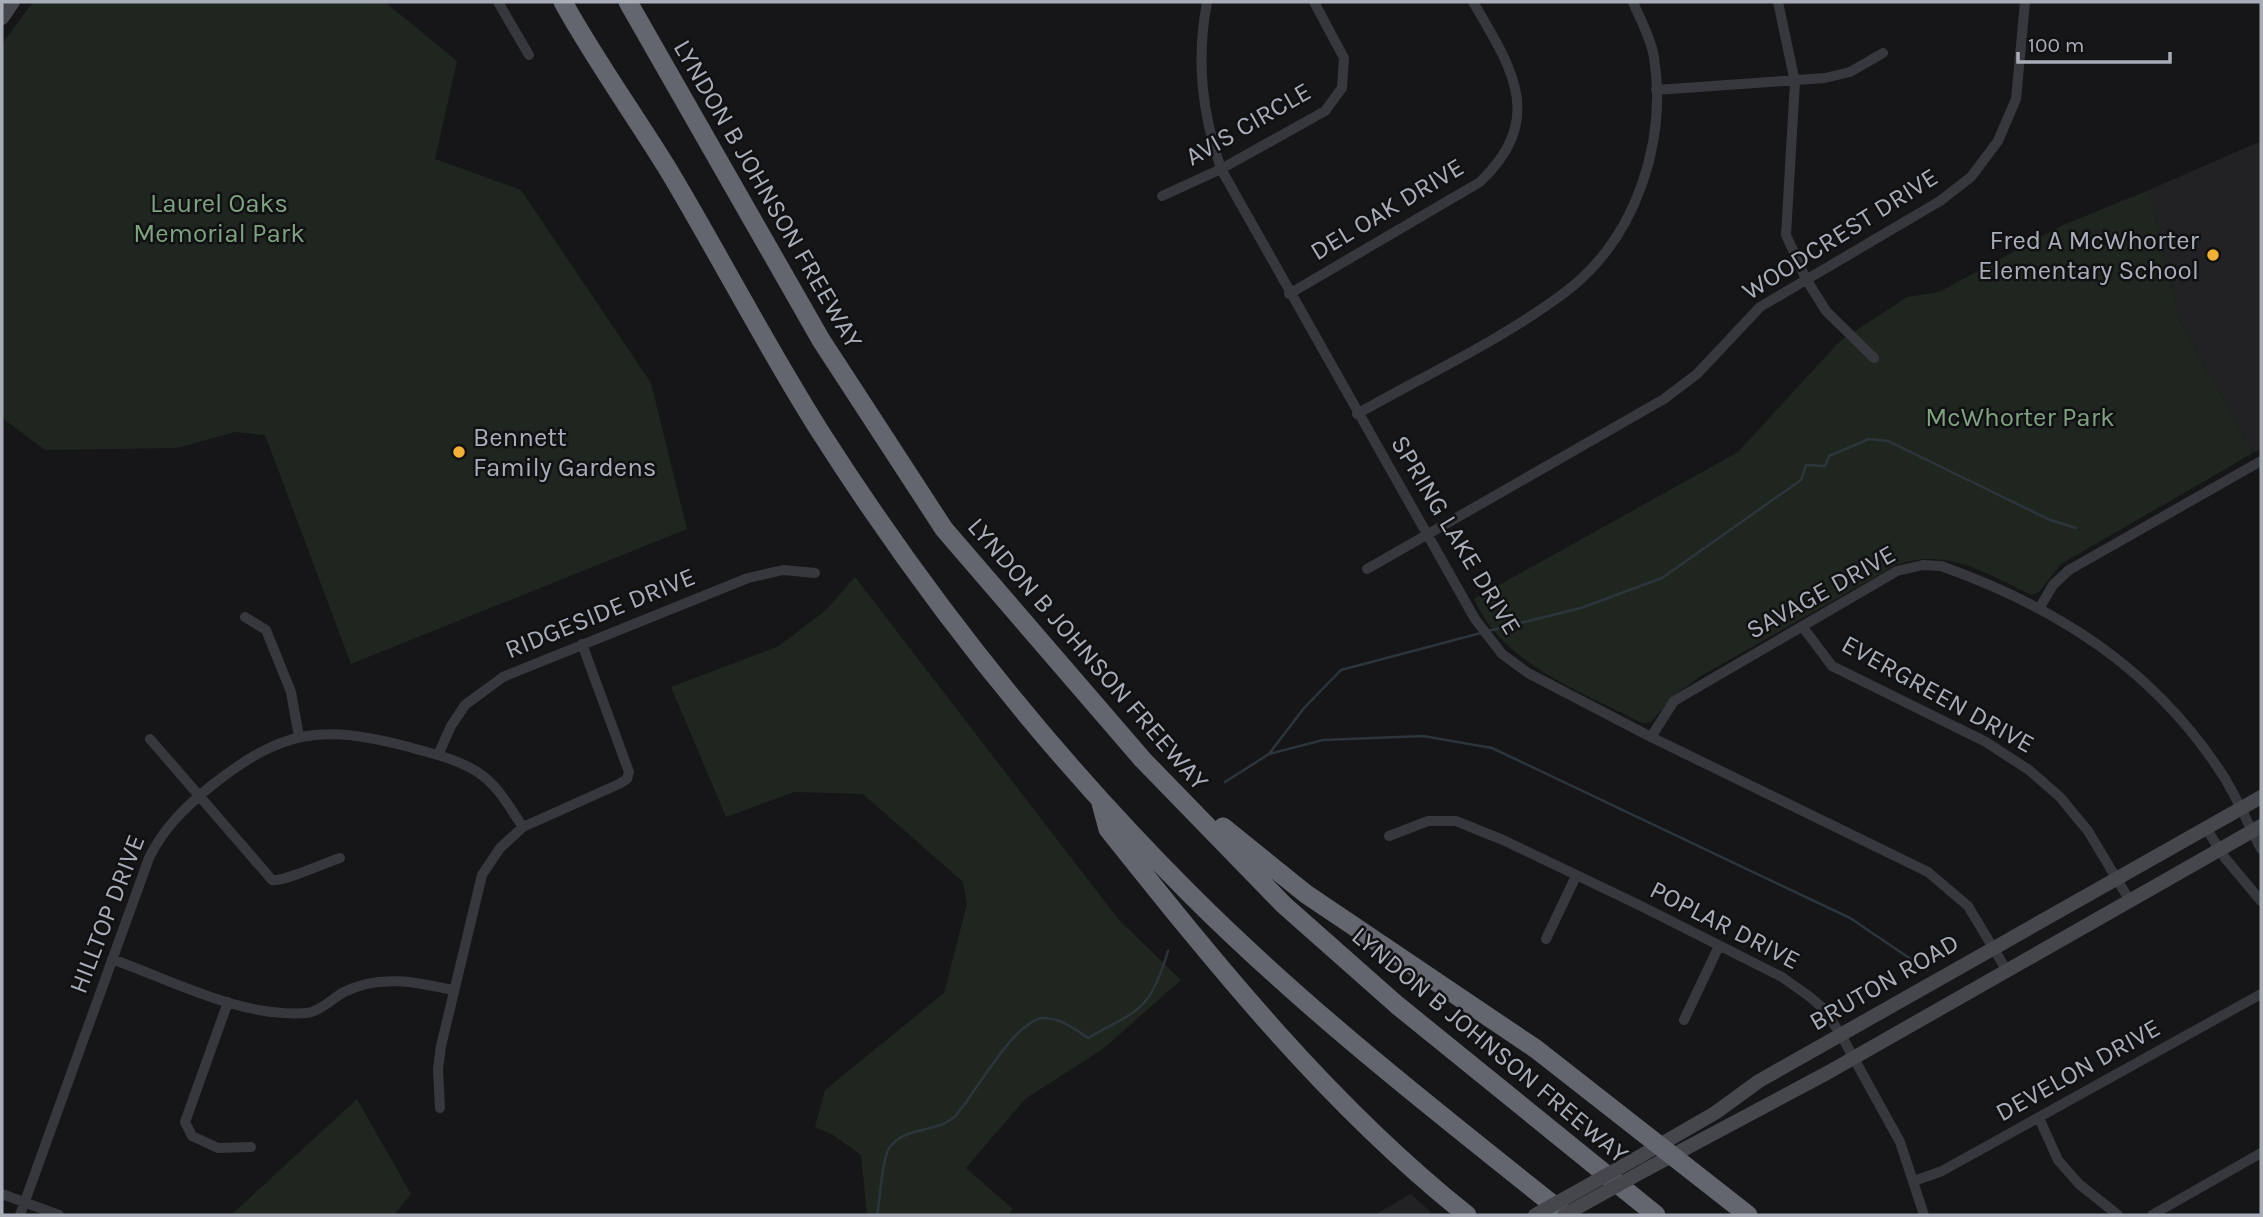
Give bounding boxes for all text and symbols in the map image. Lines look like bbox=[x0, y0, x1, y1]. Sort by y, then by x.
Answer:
scale bar bbox=[2018, 21, 2170, 65]
text: 100 m bbox=[2028, 33, 2085, 57]
street label: LYNDON B JOHNSON FREEWAY bbox=[667, 34, 870, 354]
street label: AVIS CIRCLE bbox=[1180, 76, 1316, 172]
street label: DEL OAK DRIVE bbox=[1305, 151, 1469, 267]
street label: WOODCREST DRIVE bbox=[1736, 161, 1944, 307]
park label: Laurel Oaks Memorial Park bbox=[133, 188, 305, 249]
place label: Fred A McWhorter Elementary School bbox=[1978, 225, 2200, 286]
marker: Fred A McWhorter Elementary School bbox=[2205, 247, 2221, 263]
park label: McWhorter Park bbox=[1925, 402, 2115, 433]
place label: Bennett Family Gardens bbox=[473, 422, 657, 483]
street label: SPRING LAKE DRIVE bbox=[1384, 430, 1528, 640]
marker: Bennett Family Gardens bbox=[451, 444, 467, 460]
street label: LYNDON B JOHNSON FREEWAY bbox=[961, 511, 1215, 797]
street label: SAVAGE DRIVE bbox=[1741, 538, 1901, 646]
street label: RIDGESIDE DRIVE bbox=[500, 561, 700, 665]
street label: EVERGREEN DRIVE bbox=[1836, 628, 2040, 760]
street label: HILLTOP DRIVE bbox=[62, 830, 152, 998]
street label: POPLAR DRIVE bbox=[1645, 874, 1805, 976]
street label: LYNDON B JOHNSON FREEWAY bbox=[1346, 920, 1635, 1170]
street label: BRUTON ROAD bbox=[1804, 927, 1964, 1037]
street label: DEVELON DRIVE bbox=[1990, 1012, 2166, 1128]

